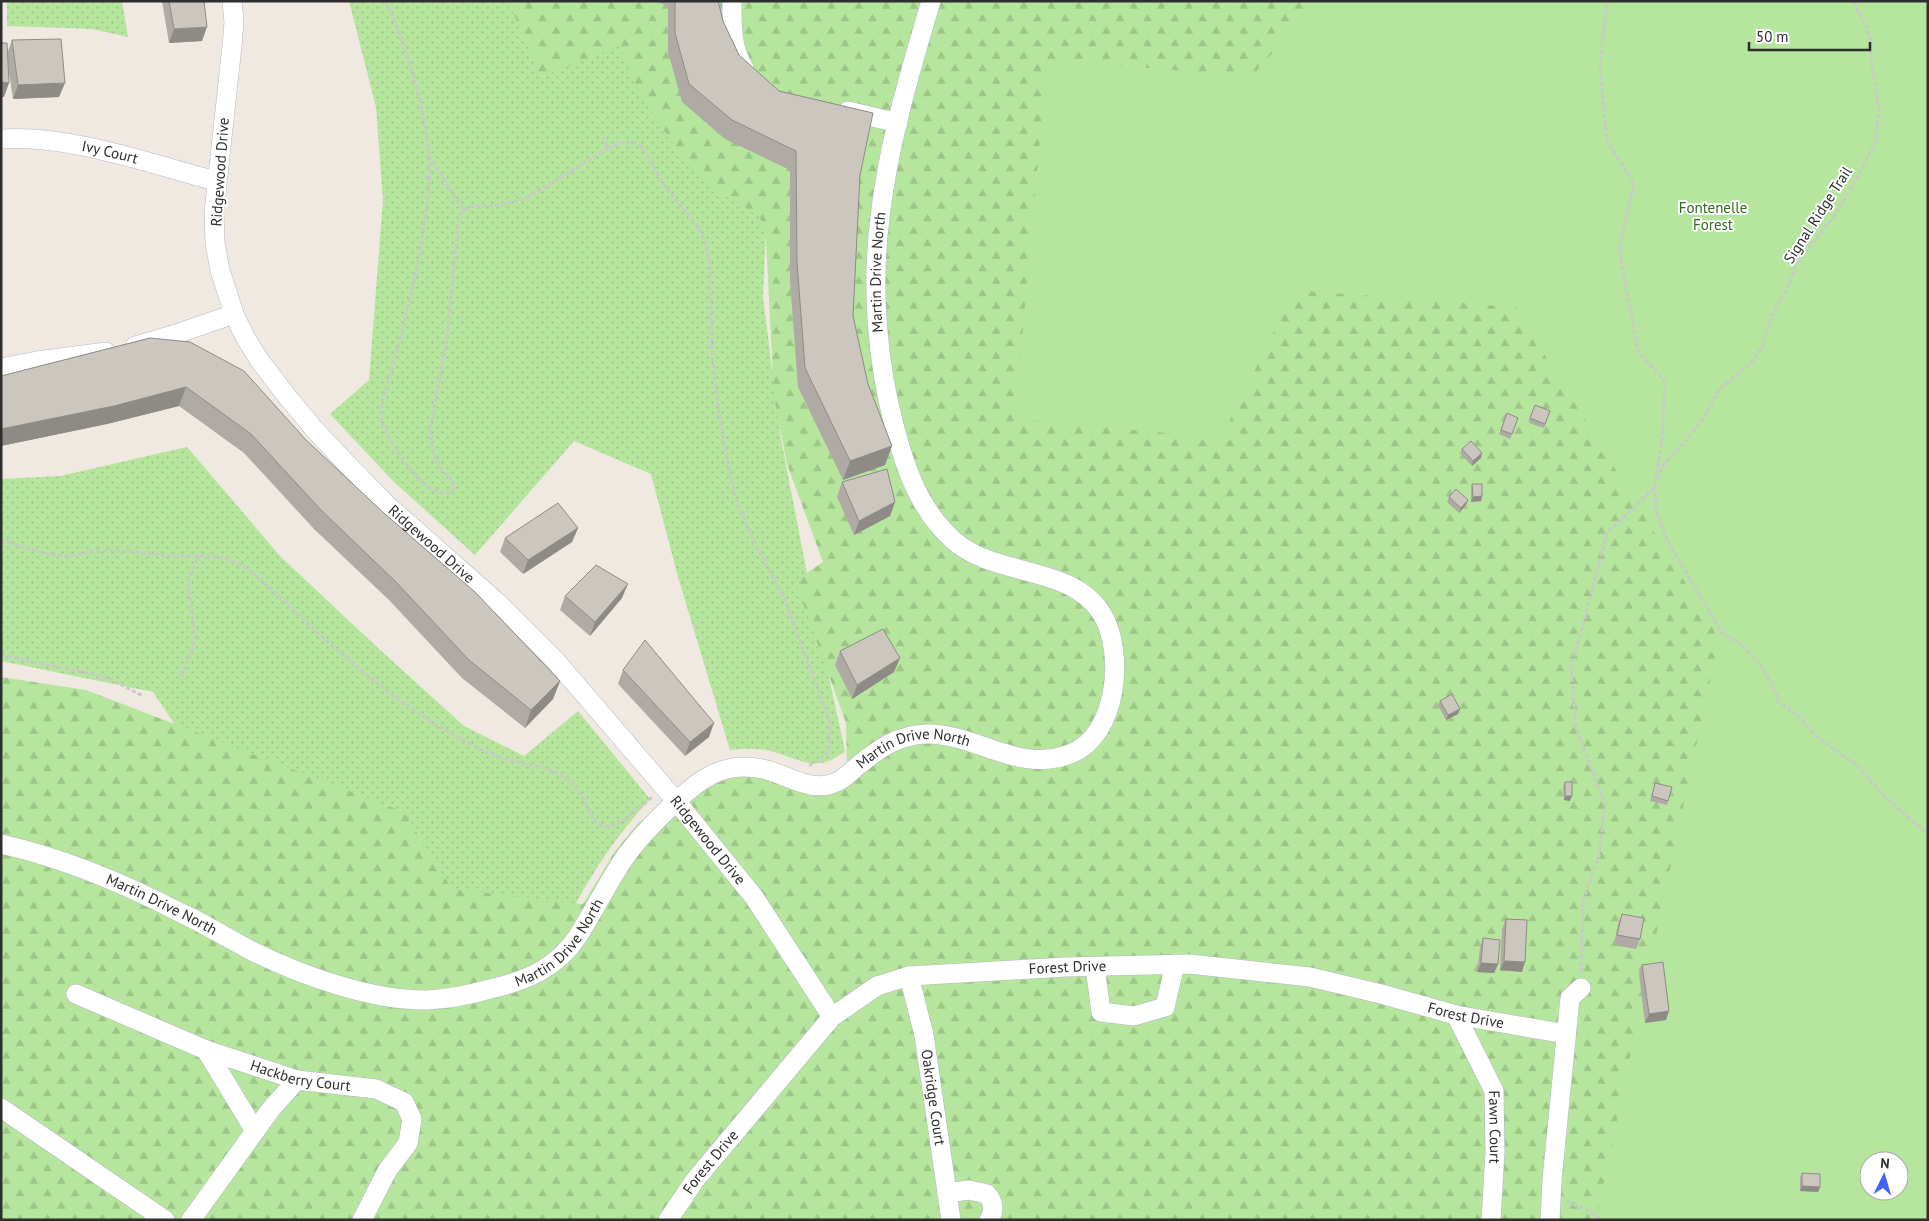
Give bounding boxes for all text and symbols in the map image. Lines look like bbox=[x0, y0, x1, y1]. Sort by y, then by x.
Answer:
scale bar bbox=[1749, 20, 1870, 52]
text: 50 m bbox=[1756, 27, 1789, 46]
street label: Ridgewood Drive bbox=[206, 117, 233, 227]
street label: Ivy Court bbox=[80, 136, 140, 168]
street label: Signal Ridge Trail bbox=[1779, 162, 1856, 267]
park label: Fontenelle Forest bbox=[1679, 198, 1747, 234]
street label: Martin Drive North bbox=[866, 211, 890, 333]
street label: Ridgewood Drive bbox=[384, 500, 479, 587]
street label: Martin Drive North bbox=[852, 724, 973, 772]
street label: Ridgewood Drive bbox=[667, 792, 750, 888]
street label: Martin Drive North bbox=[104, 869, 221, 939]
street label: Martin Drive North bbox=[512, 895, 607, 991]
street label: Forest Drive bbox=[1028, 956, 1106, 978]
street label: Forest Drive bbox=[1426, 998, 1506, 1032]
street label: Oakridge Court bbox=[917, 1048, 950, 1147]
street label: Hackberry Court bbox=[248, 1055, 352, 1095]
street label: Fawn Court bbox=[1485, 1090, 1505, 1164]
street label: Forest Drive bbox=[678, 1126, 742, 1198]
north arrow bbox=[1859, 1151, 1909, 1201]
text: N bbox=[1880, 1154, 1891, 1172]

